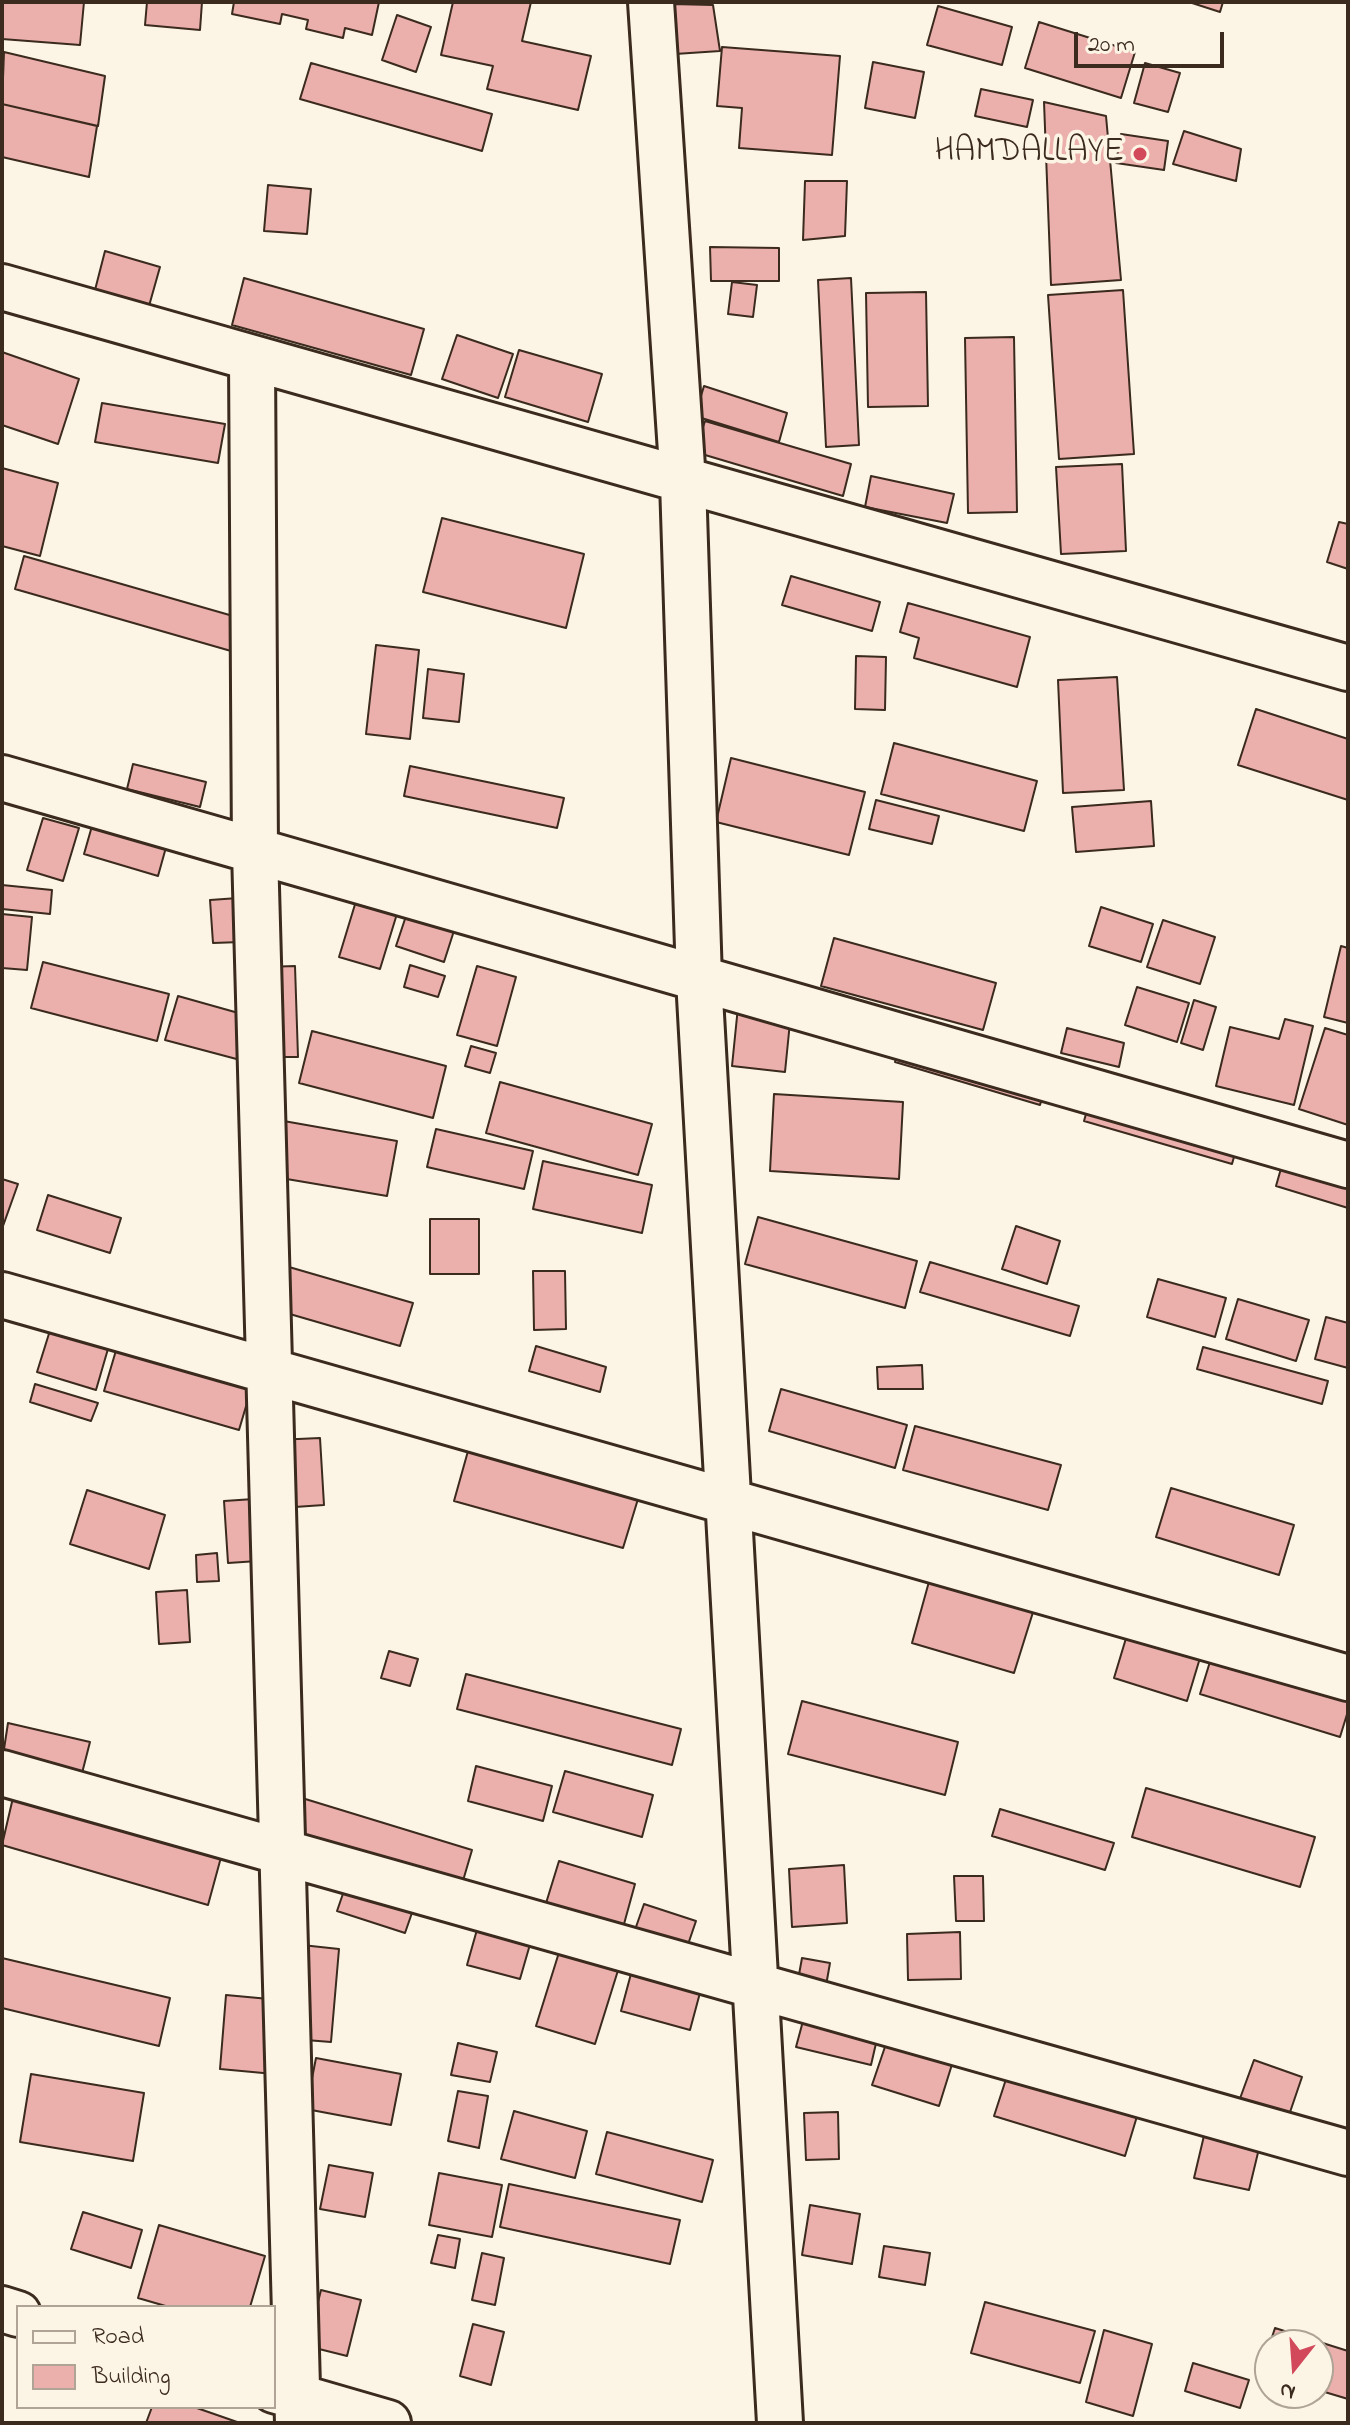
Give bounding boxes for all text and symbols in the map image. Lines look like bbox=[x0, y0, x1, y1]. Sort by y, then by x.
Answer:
scale bar bbox=[1078, 16, 1228, 66]
text: 20 m bbox=[1088, 28, 1135, 63]
place label: HAMDALLAYE bbox=[934, 134, 1124, 174]
marker: HAMDALLAYE bbox=[1131, 145, 1149, 163]
legend bbox=[16, 2305, 276, 2409]
text: Road bbox=[92, 2320, 144, 2355]
north arrow bbox=[1254, 2329, 1334, 2409]
text: Building bbox=[92, 2360, 171, 2395]
text: N bbox=[1276, 2373, 1299, 2408]

